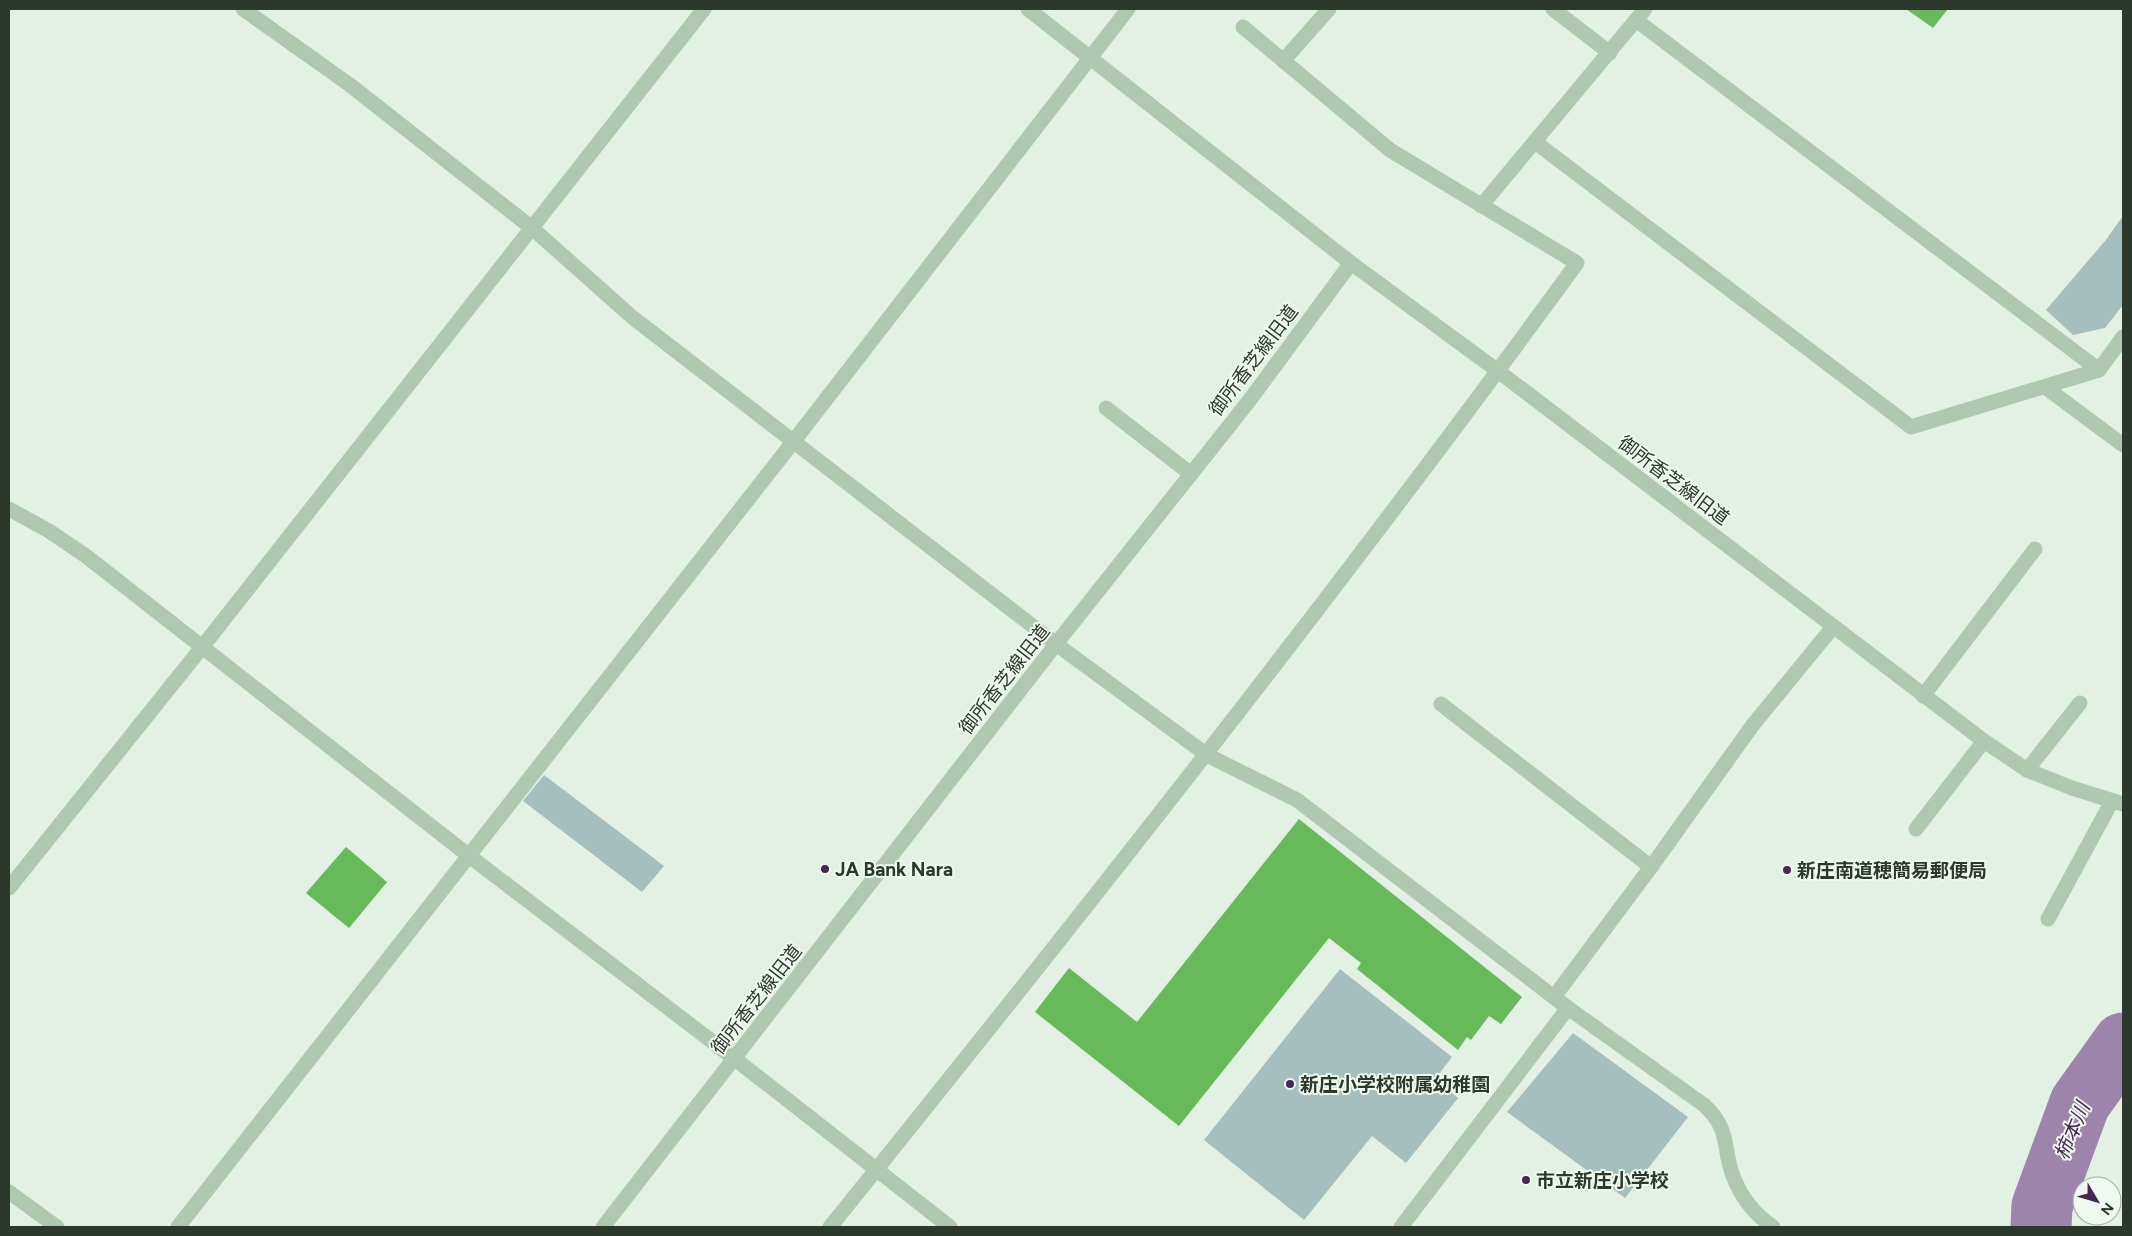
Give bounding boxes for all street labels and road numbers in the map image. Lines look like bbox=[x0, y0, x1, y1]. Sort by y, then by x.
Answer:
street label: 御所香芝線旧道 bbox=[1204, 300, 1303, 420]
street label: 御所香芝線旧道 bbox=[1614, 431, 1734, 530]
street label: 御所香芝線旧道 bbox=[954, 620, 1054, 739]
street label: 御所香芝線旧道 bbox=[706, 940, 806, 1059]

